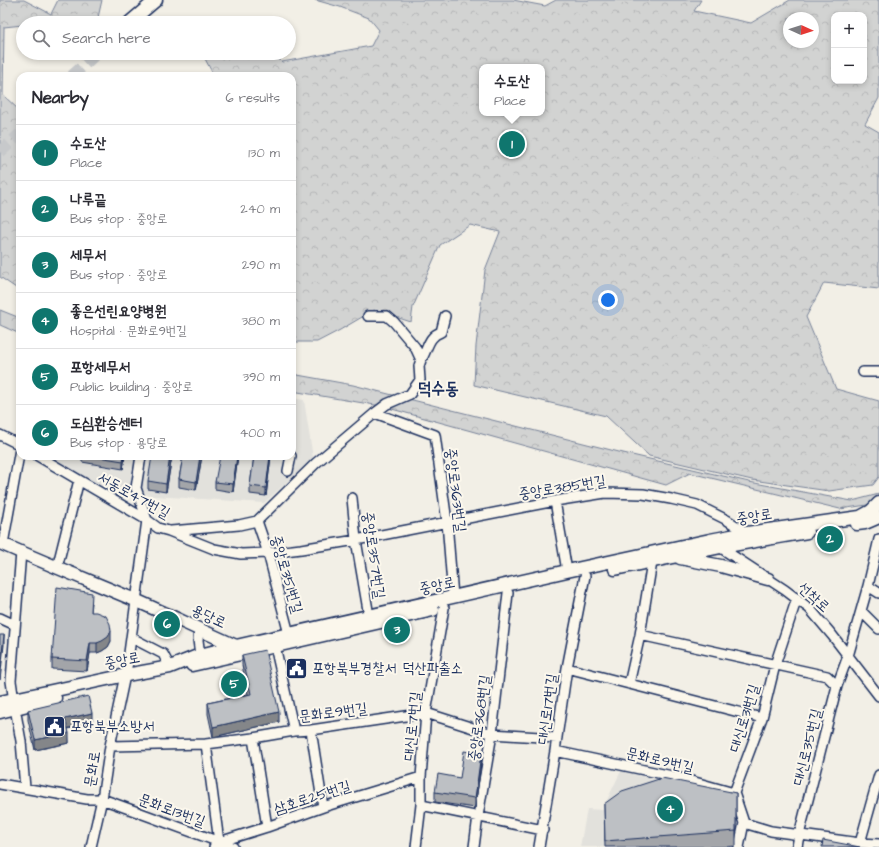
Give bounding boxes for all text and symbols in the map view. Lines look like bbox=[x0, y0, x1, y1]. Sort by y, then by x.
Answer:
north arrow bbox=[783, 12, 819, 48]
map controls bbox=[831, 12, 867, 84]
button: + bbox=[831, 12, 867, 48]
search box bbox=[16, 16, 296, 60]
icon: search bbox=[30, 27, 52, 49]
text: Search here bbox=[62, 28, 151, 49]
button: − bbox=[831, 48, 867, 84]
popup bbox=[479, 64, 545, 116]
text: 수도산 bbox=[494, 71, 530, 92]
text: Nearby bbox=[32, 86, 89, 110]
text: 6 results bbox=[225, 89, 280, 107]
text: Place bbox=[494, 92, 526, 110]
pin: 1 bbox=[499, 129, 525, 159]
text: 수도산 bbox=[70, 133, 106, 154]
text: 1 bbox=[44, 144, 46, 162]
text: 130 m bbox=[248, 144, 280, 162]
text: Place bbox=[70, 154, 102, 172]
text: 나루끝 bbox=[70, 189, 106, 210]
text: 2 bbox=[41, 200, 49, 218]
text: 240 m bbox=[240, 200, 280, 218]
text: Bus stop · 중앙로 bbox=[70, 210, 168, 228]
text: 세무서 bbox=[70, 245, 106, 266]
text: 3 bbox=[42, 256, 48, 274]
text: 290 m bbox=[242, 256, 280, 274]
text: Bus stop · 중앙로 bbox=[70, 266, 168, 284]
your location bbox=[598, 290, 618, 310]
text: 좋은선린요양병원 bbox=[70, 301, 167, 322]
text: 4 bbox=[41, 312, 49, 330]
text: 380 m bbox=[241, 312, 280, 330]
text: Hospital · 문화로9번길 bbox=[70, 322, 187, 340]
text: 포항세무서 bbox=[70, 357, 130, 378]
text: 5 bbox=[40, 368, 50, 386]
text: 390 m bbox=[242, 368, 280, 386]
district label: 덕수동 bbox=[417, 377, 459, 401]
text: Public building · 중앙로 bbox=[70, 378, 193, 396]
text: 도심환승센터 bbox=[70, 413, 142, 434]
text: 6 bbox=[41, 424, 49, 442]
text: 400 m bbox=[239, 424, 280, 442]
text: Bus stop · 용당로 bbox=[70, 434, 168, 452]
street label: 중앙로363번길 bbox=[440, 447, 471, 534]
street label: 서동로47번길 bbox=[94, 467, 174, 524]
street label: 중앙로385번길 bbox=[517, 470, 607, 505]
street label: 중앙로 bbox=[735, 503, 774, 530]
street label: 중앙로357번길 bbox=[357, 510, 390, 600]
pin: 2 bbox=[817, 524, 843, 554]
street label: 중앙로351번길 bbox=[265, 533, 308, 616]
street label: 중앙로 bbox=[417, 571, 457, 600]
street label: 선착로 bbox=[793, 577, 834, 617]
street label: 용당로 bbox=[188, 599, 230, 634]
pin: 6 bbox=[154, 609, 180, 639]
pin: 3 bbox=[384, 615, 410, 645]
street label: 중앙로 bbox=[102, 647, 142, 674]
public building icon: 포항북부경찰서 덕산파출소 bbox=[284, 655, 310, 681]
place label: 포항북부경찰서 덕산파출소 bbox=[312, 658, 463, 679]
pin: 5 bbox=[221, 669, 247, 699]
street label: 대신로17번길 bbox=[532, 672, 563, 746]
street label: 중앙로368번길 bbox=[463, 673, 496, 763]
street label: 대신로31번길 bbox=[724, 682, 765, 755]
street label: 대신로7번길 bbox=[398, 690, 427, 762]
street label: 문화로9번길 bbox=[298, 698, 369, 727]
street label: 대신로35번길 bbox=[788, 706, 827, 788]
public building icon: 포항북부소방서 bbox=[41, 713, 67, 739]
place label: 포항북부소방서 bbox=[70, 716, 155, 737]
street label: 문화로9번길 bbox=[624, 743, 696, 778]
street label: 문화로 bbox=[79, 750, 106, 789]
street label: 삼호로25번길 bbox=[271, 775, 353, 820]
street label: 문화로13번길 bbox=[135, 789, 208, 832]
pin: 4 bbox=[657, 794, 683, 824]

